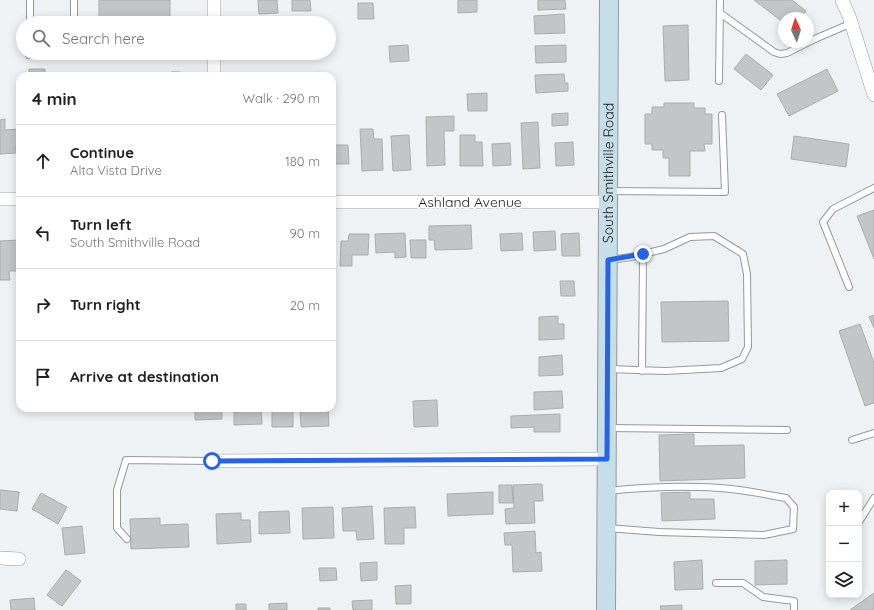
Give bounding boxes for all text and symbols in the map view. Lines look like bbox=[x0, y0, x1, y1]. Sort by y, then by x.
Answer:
north arrow bbox=[778, 12, 814, 48]
search box bbox=[16, 16, 336, 60]
icon: search bbox=[30, 27, 52, 49]
text: Search here bbox=[62, 29, 145, 48]
text: 4 min bbox=[32, 88, 77, 109]
text: Walk · 290 m bbox=[243, 90, 320, 106]
street label: South Smithville Road bbox=[599, 103, 617, 243]
text: Continue bbox=[70, 143, 134, 162]
icon: ahead bbox=[32, 150, 54, 172]
text: 180 m bbox=[285, 153, 320, 169]
text: Alta Vista Drive bbox=[70, 162, 162, 178]
street label: Ashland Avenue bbox=[418, 193, 522, 211]
text: Turn left bbox=[70, 215, 132, 234]
icon: left bbox=[32, 222, 54, 244]
text: 90 m bbox=[290, 225, 320, 241]
text: South Smithville Road bbox=[70, 234, 200, 250]
route end bbox=[634, 245, 652, 263]
icon: right bbox=[32, 294, 54, 316]
text: Turn right bbox=[70, 295, 141, 314]
text: 20 m bbox=[290, 297, 320, 313]
icon: arrive bbox=[32, 366, 54, 388]
text: Arrive at destination bbox=[70, 367, 219, 386]
route start bbox=[203, 452, 221, 470]
map controls bbox=[826, 490, 862, 598]
button: + bbox=[826, 490, 862, 526]
button: − bbox=[826, 526, 862, 562]
button: layers bbox=[826, 562, 862, 598]

